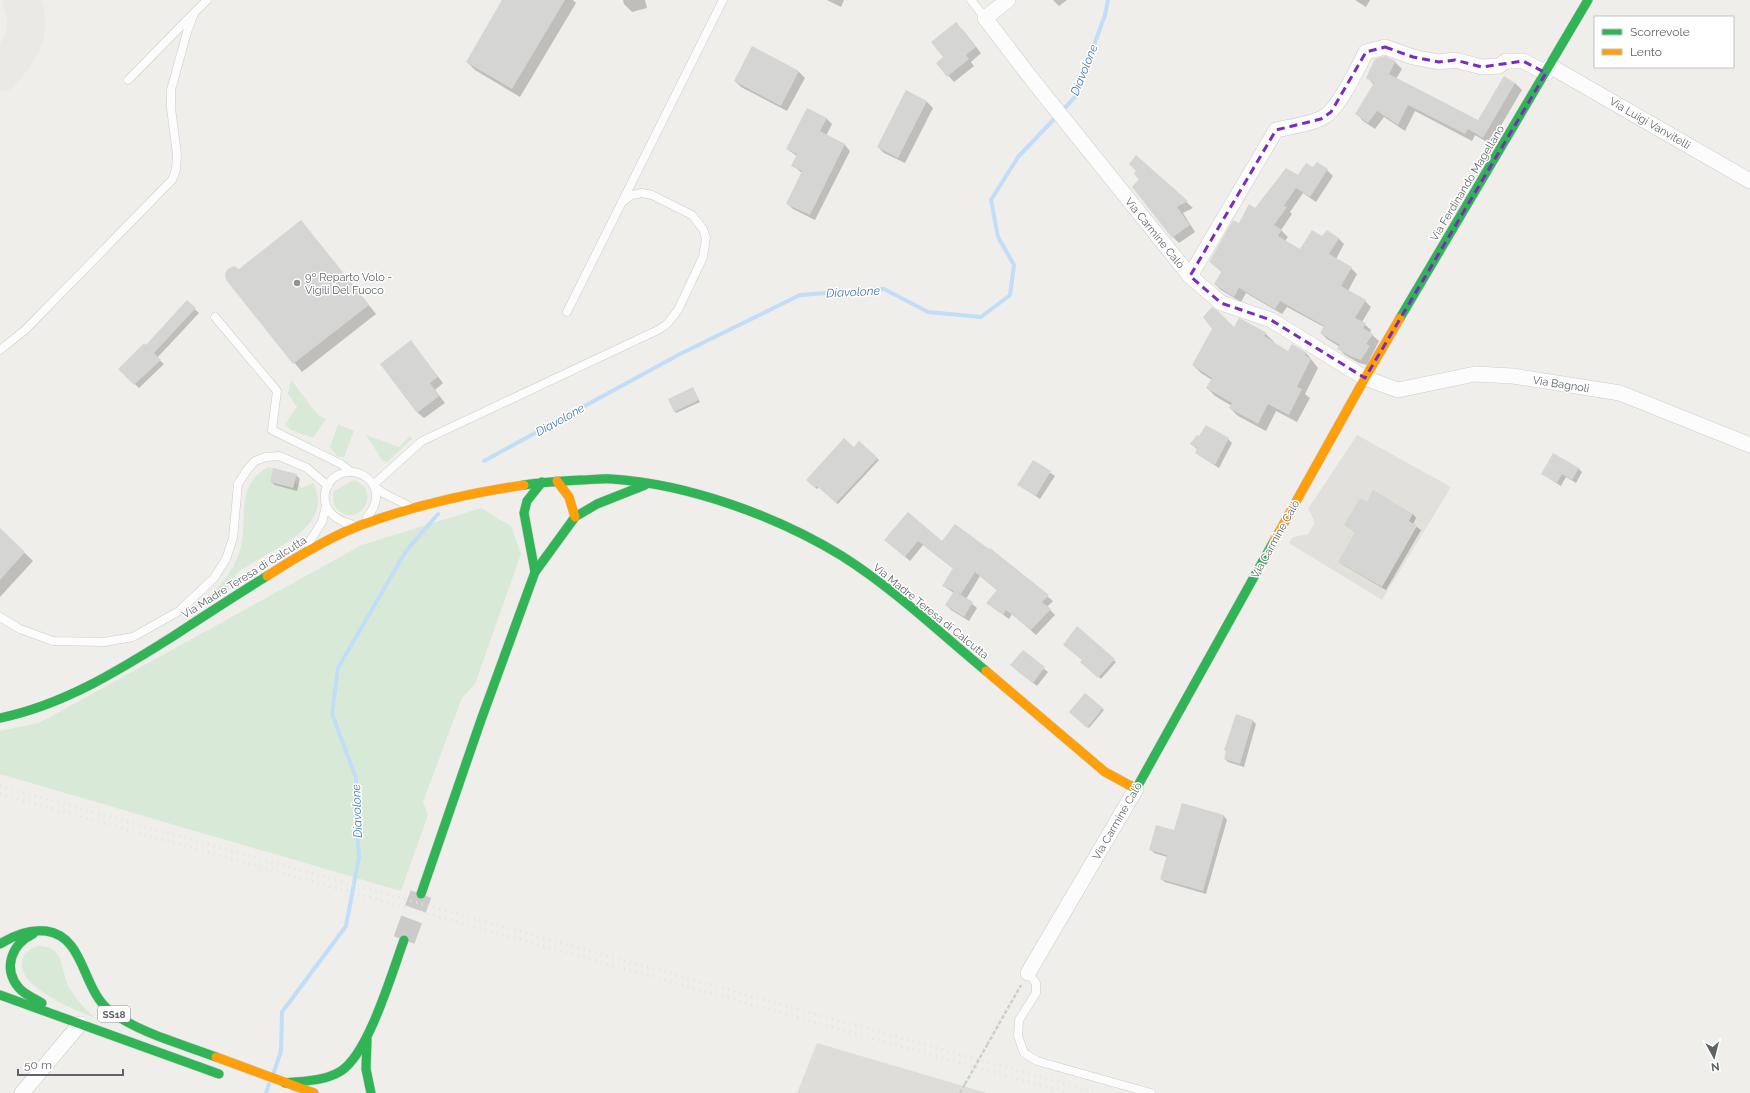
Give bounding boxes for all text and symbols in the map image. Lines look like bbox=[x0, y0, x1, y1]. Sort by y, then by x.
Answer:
legend bbox=[1594, 16, 1734, 68]
text: Scorrevole bbox=[1630, 25, 1690, 39]
water label: Diavolone bbox=[1067, 42, 1101, 98]
text: Lento bbox=[1630, 45, 1662, 59]
street label: Via Luigi Vanvitelli bbox=[1607, 95, 1693, 152]
street label: Via Ferdinando Magellano bbox=[1428, 123, 1507, 244]
street label: Via Carmine Calò bbox=[1122, 195, 1187, 272]
place label: 9º Reparto Volo - Vigili Del Fuoco bbox=[305, 271, 392, 297]
marker: 9º Reparto Volo - Vigili Del Fuoco bbox=[292, 278, 302, 288]
water label: Diavolone bbox=[826, 284, 881, 300]
street label: Via Bagnoli bbox=[1532, 374, 1590, 395]
water label: Diavolone bbox=[533, 401, 587, 439]
street label: Via Carmine Calò bbox=[1249, 498, 1303, 581]
street label: Via Madre Teresa di Calcutta bbox=[180, 534, 309, 621]
street label: Via Madre Teresa di Calcutta bbox=[870, 561, 991, 662]
street label: Via Carmine Calò bbox=[1090, 780, 1145, 862]
water label: Diavolone bbox=[349, 783, 365, 838]
road number: SS18 bbox=[98, 1006, 130, 1022]
north arrow bbox=[1694, 1037, 1734, 1077]
scale bar bbox=[18, 1051, 123, 1077]
text: 50 m bbox=[24, 1058, 52, 1072]
text: N bbox=[1710, 1059, 1720, 1073]

